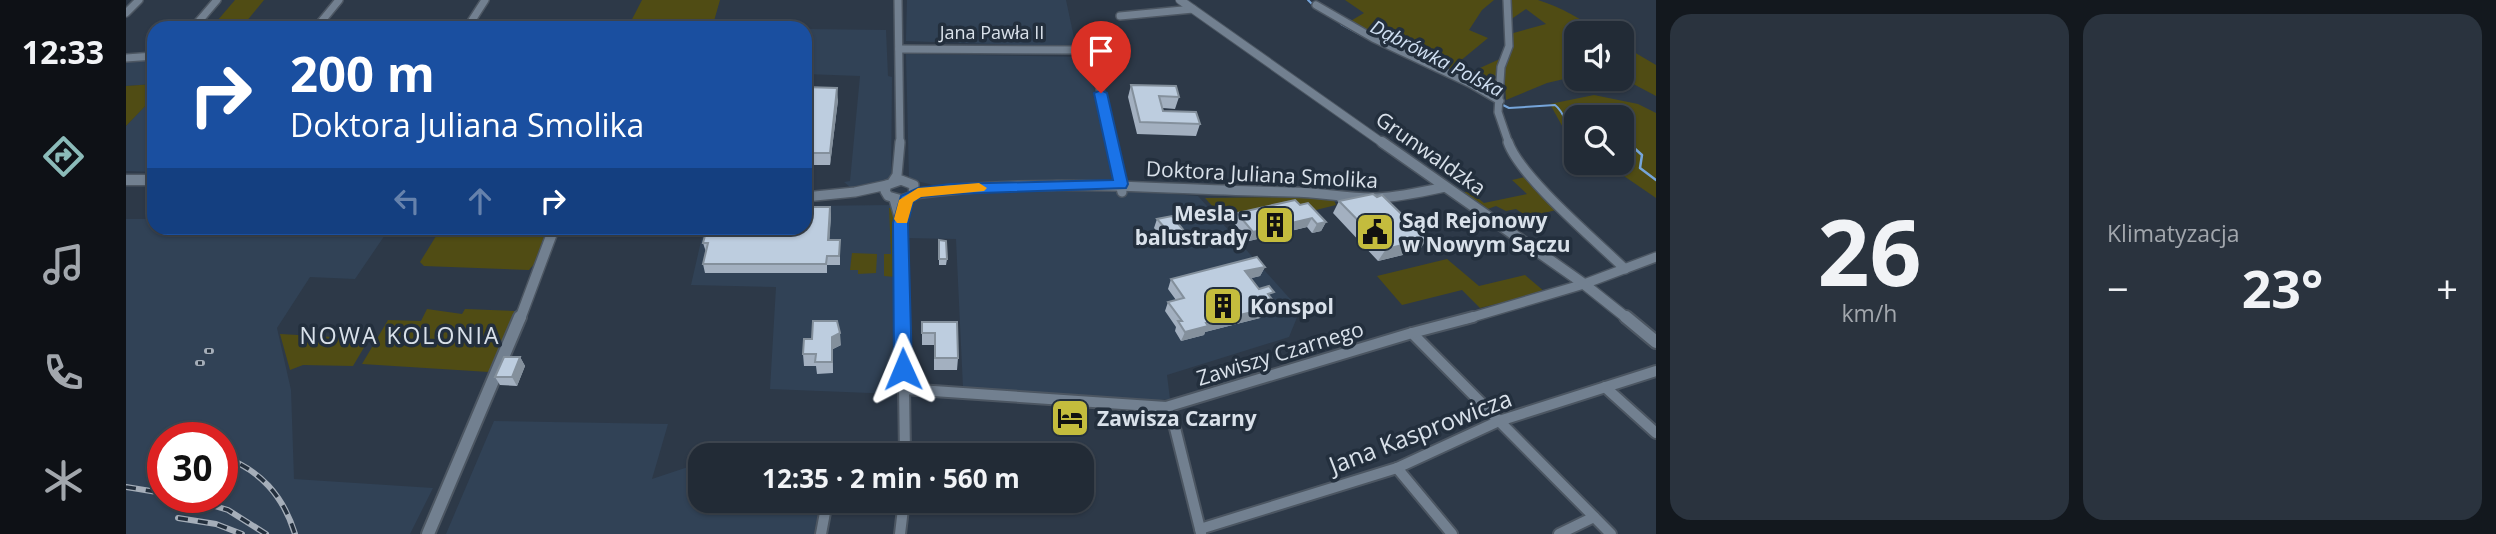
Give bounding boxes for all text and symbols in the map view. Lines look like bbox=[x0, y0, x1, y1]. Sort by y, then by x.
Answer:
water label: Dąbrówka Polska bbox=[1366, 13, 1508, 103]
street label: Jana Pawła II bbox=[938, 20, 1044, 44]
pin bbox=[1071, 21, 1131, 93]
map controls bbox=[1564, 21, 1634, 175]
button: sound bbox=[1564, 21, 1634, 91]
text: 12:33 bbox=[22, 30, 104, 73]
icon: arrive bbox=[1082, 32, 1120, 70]
text: 200 m bbox=[290, 40, 435, 106]
icon: right bbox=[175, 49, 266, 140]
text: Doktora Juliana Smolika bbox=[290, 103, 644, 146]
street label: Grunwaldzka bbox=[1370, 105, 1492, 201]
button: search bbox=[1564, 105, 1634, 175]
icon: directions bbox=[39, 132, 88, 181]
street label: Doktora Juliana Smolika bbox=[1145, 154, 1379, 194]
icon: left bbox=[388, 182, 426, 220]
icon: ahead bbox=[461, 182, 499, 220]
icon: right bbox=[534, 182, 572, 220]
text: 26 bbox=[1817, 189, 1922, 313]
place label: Mesla - balustrady bbox=[1135, 199, 1248, 251]
building icon: Mesla - balustrady bbox=[1254, 204, 1296, 246]
place label: Sąd Rejonowy w Nowym Sączu bbox=[1402, 206, 1571, 258]
public building icon: Sąd Rejonowy w Nowym Sączu bbox=[1354, 211, 1396, 253]
text: Klimatyzacja bbox=[2107, 217, 2240, 249]
icon: music bbox=[39, 240, 88, 289]
text: 23° bbox=[2242, 252, 2323, 323]
text: − bbox=[2107, 262, 2129, 314]
text: + bbox=[2436, 262, 2458, 314]
building icon: Konspol bbox=[1202, 285, 1244, 327]
place label: Konspol bbox=[1250, 292, 1334, 320]
text: km/h bbox=[1842, 297, 1897, 329]
street label: Zawiszy Czarnego bbox=[1193, 314, 1367, 392]
district label: NOWA KOLONIA bbox=[299, 319, 501, 351]
position arrow bbox=[866, 332, 940, 406]
icon: phone bbox=[39, 348, 88, 397]
street label: Jana Kasprowicza bbox=[1322, 381, 1516, 482]
hotel icon: Zawisza Czarny bbox=[1049, 397, 1091, 439]
place label: Zawisza Czarny bbox=[1097, 404, 1257, 432]
speed limit sign: 30 bbox=[147, 422, 238, 513]
icon: climate bbox=[39, 456, 88, 505]
text: 12:35 · 2 min · 560 m bbox=[762, 460, 1020, 496]

